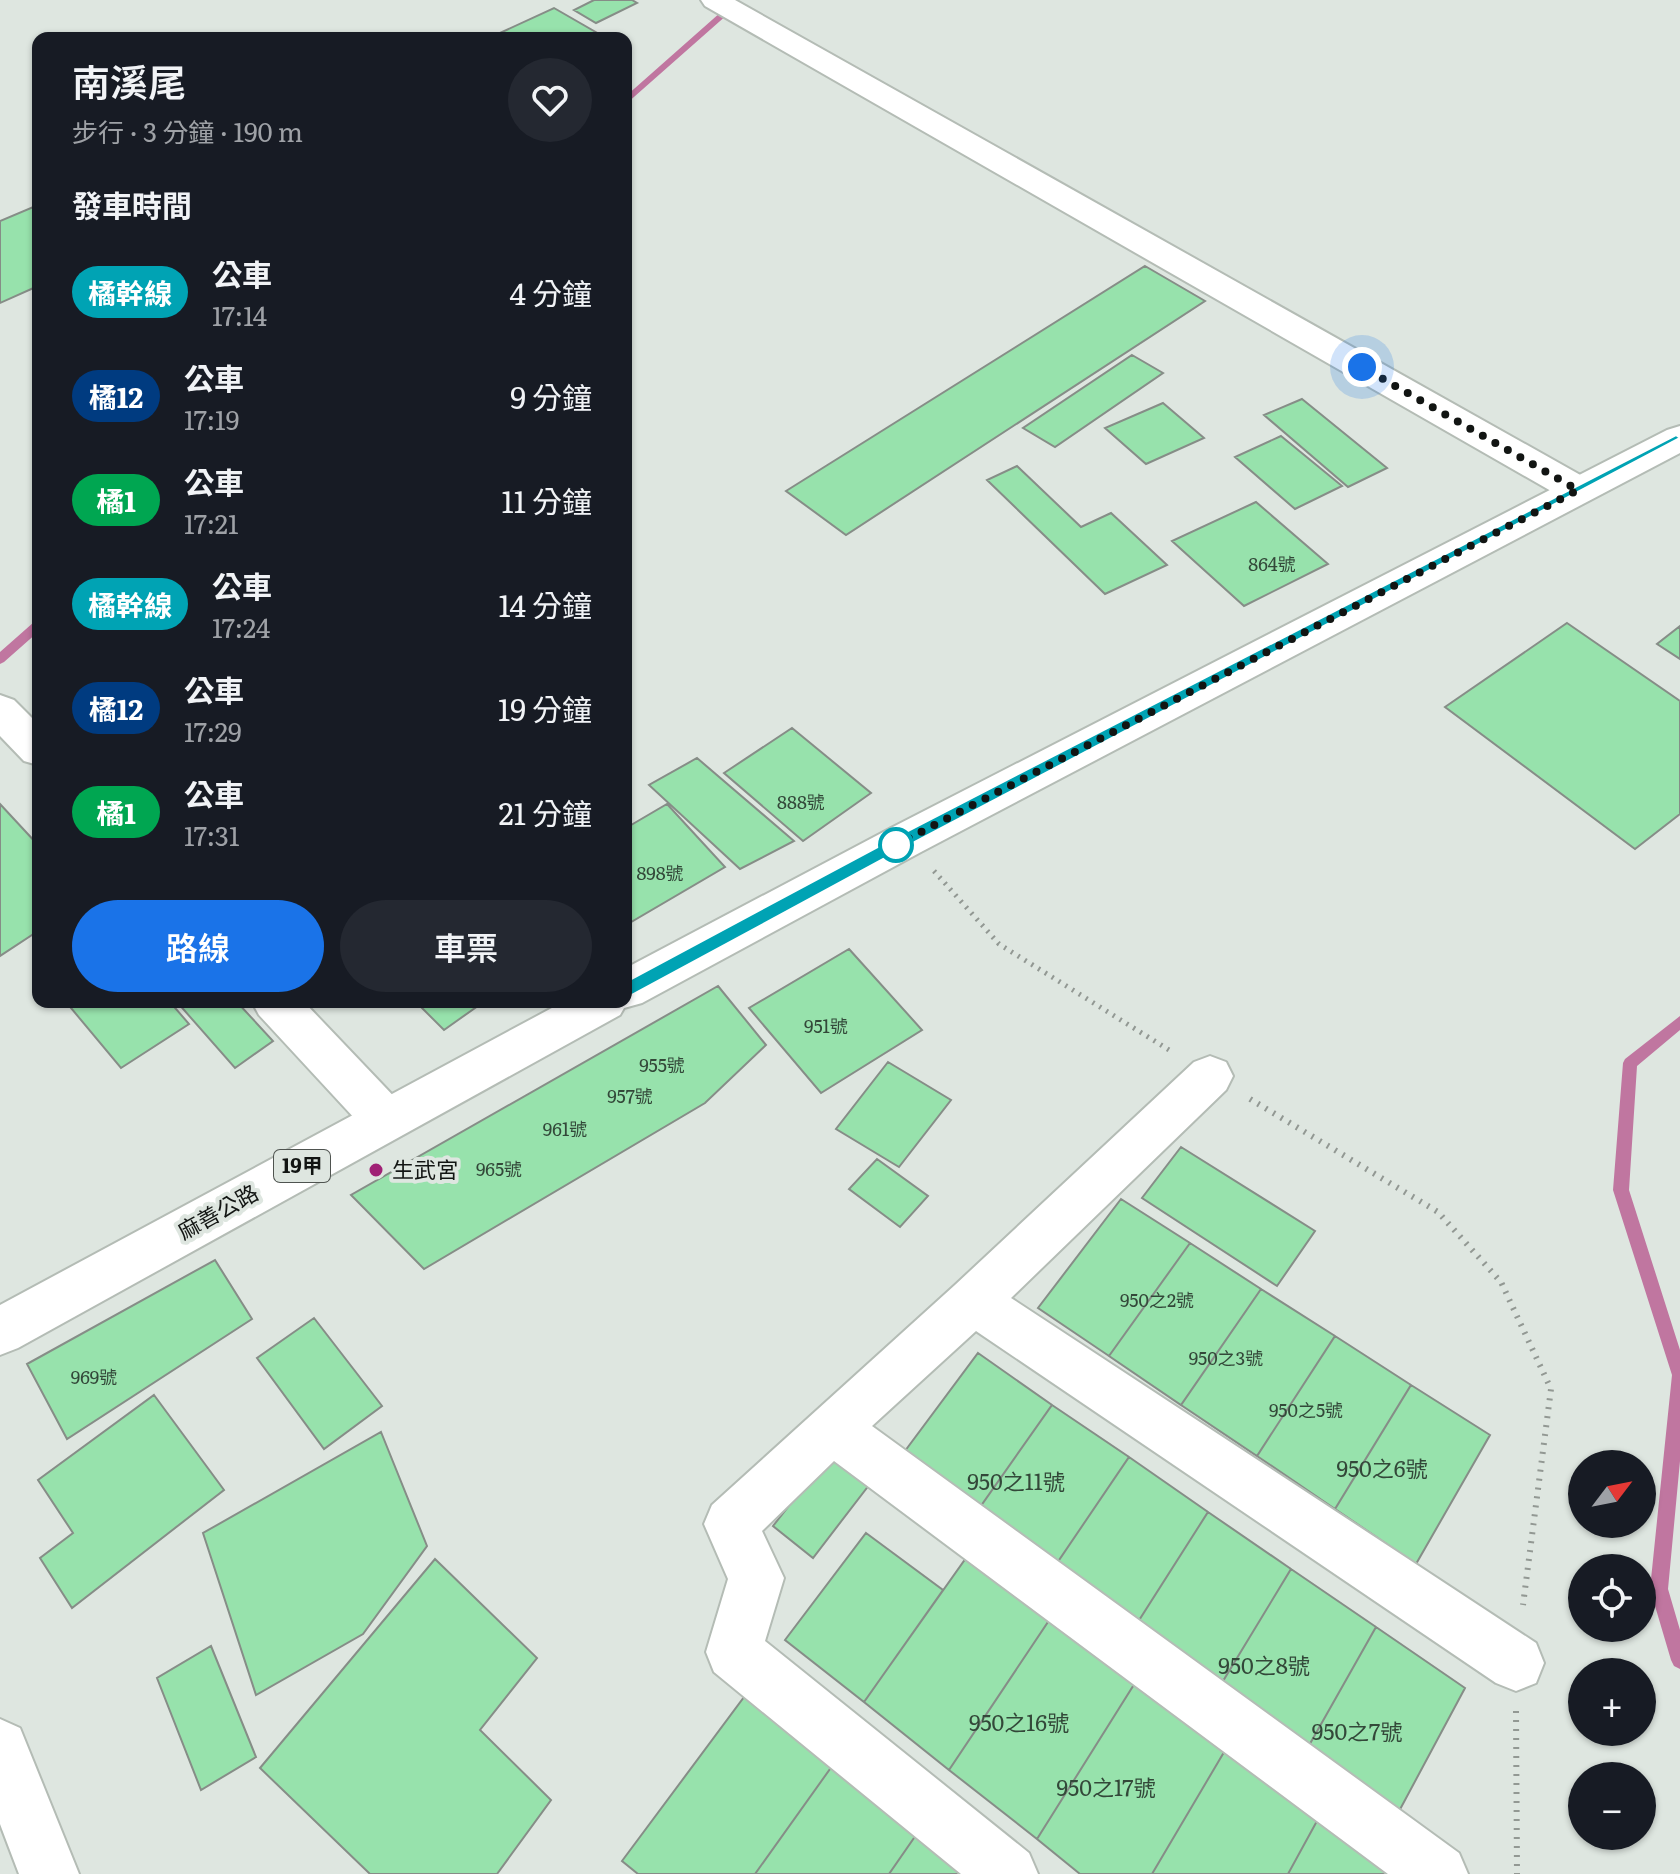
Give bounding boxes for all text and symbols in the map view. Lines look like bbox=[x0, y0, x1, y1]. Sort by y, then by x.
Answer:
text: 南溪尾 bbox=[72, 52, 186, 109]
button: heart bbox=[508, 58, 592, 142]
text: 步行 · 3 分鐘 · 190 m bbox=[72, 111, 303, 150]
text: 發車時間 bbox=[72, 182, 192, 226]
text: 公車 bbox=[212, 251, 272, 295]
text: 4 分鐘 bbox=[509, 270, 592, 314]
text: 橘幹線 bbox=[88, 271, 172, 313]
text: 17:14 bbox=[212, 295, 267, 334]
your location bbox=[1342, 347, 1382, 387]
text: 公車 bbox=[184, 355, 244, 399]
text: 9 分鐘 bbox=[510, 374, 592, 418]
text: 橘12 bbox=[89, 375, 143, 417]
text: 17:19 bbox=[184, 399, 239, 438]
text: 公車 bbox=[184, 459, 244, 503]
text: 11 分鐘 bbox=[502, 478, 592, 522]
text: 橘1 bbox=[96, 479, 136, 521]
text: 17:21 bbox=[184, 503, 239, 542]
house number: 864號 bbox=[1248, 550, 1296, 577]
text: 公車 bbox=[212, 563, 272, 607]
text: 14 分鐘 bbox=[498, 582, 592, 626]
text: 橘幹線 bbox=[88, 583, 172, 625]
text: 17:24 bbox=[212, 607, 270, 646]
text: 公車 bbox=[184, 667, 244, 711]
text: 19 分鐘 bbox=[498, 686, 592, 730]
text: 橘12 bbox=[89, 687, 143, 729]
text: 17:29 bbox=[184, 711, 242, 750]
text: 公車 bbox=[184, 771, 244, 815]
house number: 888號 bbox=[777, 788, 825, 815]
text: 21 分鐘 bbox=[499, 790, 592, 834]
text: 橘1 bbox=[96, 791, 136, 833]
text: 17:31 bbox=[184, 815, 240, 854]
unlabelled marker bbox=[879, 828, 913, 862]
house number: 898號 bbox=[636, 859, 684, 886]
button: 路線 bbox=[72, 900, 324, 992]
button: 車票 bbox=[340, 900, 592, 992]
house number: 951號 bbox=[804, 1012, 848, 1039]
house number: 955號 bbox=[639, 1051, 685, 1078]
house number: 957號 bbox=[607, 1082, 653, 1109]
house number: 961號 bbox=[543, 1115, 587, 1142]
road number: 19甲 bbox=[274, 1150, 330, 1182]
place label: 生武宮 bbox=[392, 1152, 458, 1185]
house number: 965號 bbox=[476, 1155, 522, 1182]
marker: 生武宮 bbox=[367, 1161, 385, 1179]
street label: 麻善公路 bbox=[171, 1175, 264, 1246]
house number: 950之2號 bbox=[1120, 1286, 1194, 1313]
house number: 950之3號 bbox=[1189, 1344, 1263, 1371]
house number: 969號 bbox=[71, 1363, 117, 1390]
house number: 950之5號 bbox=[1269, 1396, 1343, 1423]
north arrow bbox=[1568, 1450, 1656, 1538]
map controls bbox=[1568, 1450, 1656, 1850]
house number: 950之6號 bbox=[1336, 1451, 1428, 1484]
house number: 950之11號 bbox=[967, 1464, 1065, 1497]
button: locate bbox=[1568, 1554, 1656, 1642]
house number: 950之8號 bbox=[1218, 1648, 1310, 1681]
button: + bbox=[1568, 1658, 1656, 1746]
house number: 950之16號 bbox=[969, 1705, 1069, 1738]
house number: 950之7號 bbox=[1312, 1714, 1402, 1747]
button: − bbox=[1568, 1762, 1656, 1850]
house number: 950之17號 bbox=[1057, 1770, 1155, 1803]

